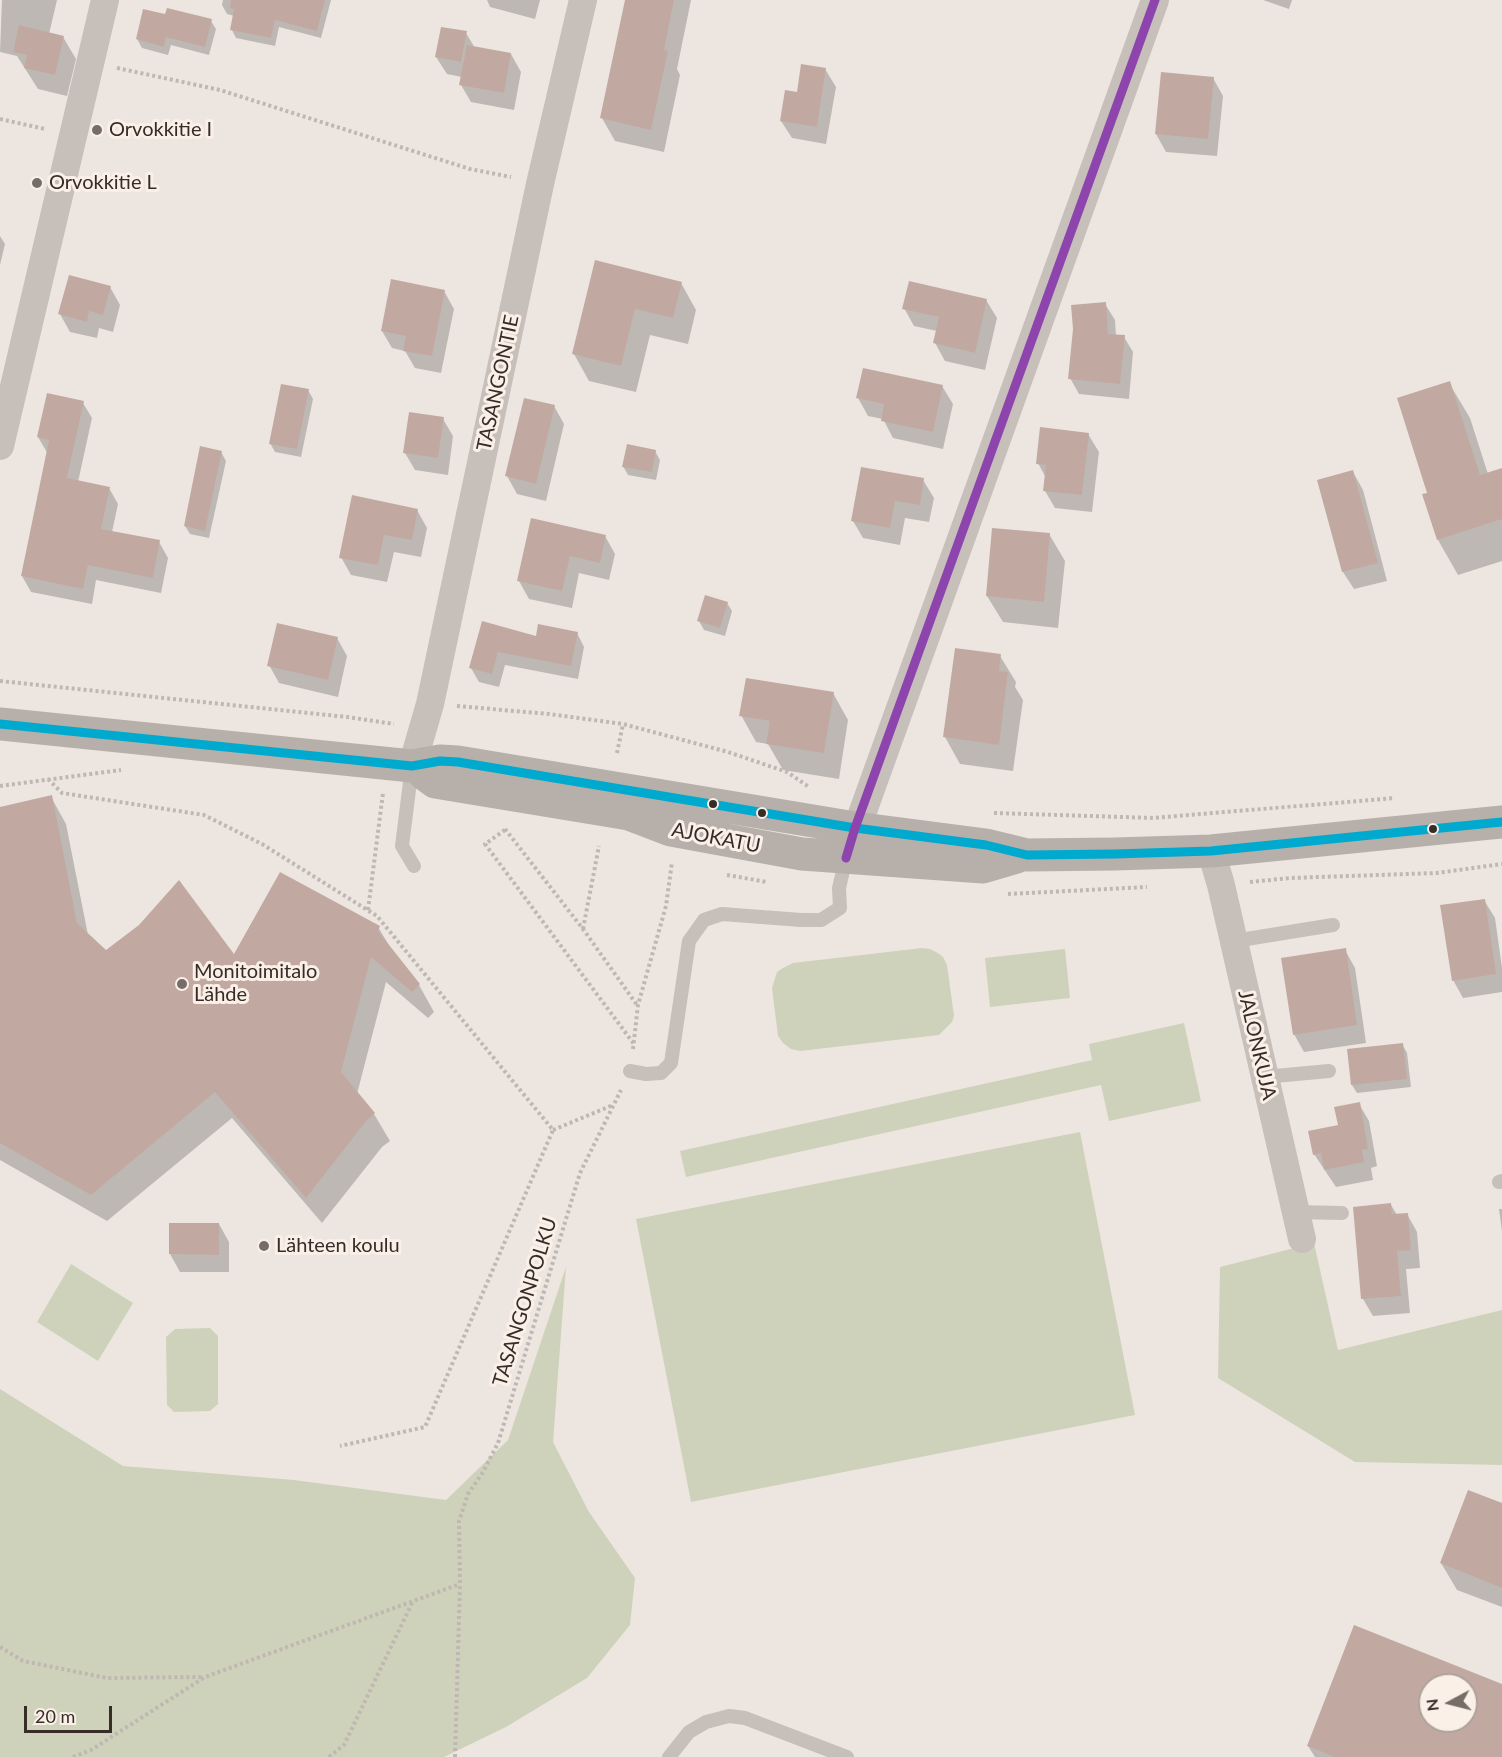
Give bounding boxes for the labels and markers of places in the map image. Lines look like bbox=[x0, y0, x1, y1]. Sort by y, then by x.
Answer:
place label: Orvokkitie I bbox=[109, 118, 212, 142]
marker: Orvokkitie I bbox=[90, 123, 104, 137]
place label: Orvokkitie L bbox=[49, 171, 157, 195]
marker: Orvokkitie L bbox=[30, 176, 44, 190]
unlabelled marker bbox=[707, 798, 719, 810]
unlabelled marker bbox=[756, 807, 768, 819]
unlabelled marker bbox=[1427, 823, 1439, 835]
place label: Monitoimitalo Lähde bbox=[194, 960, 317, 1007]
marker: Monitoimitalo Lähde bbox=[175, 977, 189, 991]
place label: Lähteen koulu bbox=[276, 1234, 400, 1258]
marker: Lähteen koulu bbox=[257, 1239, 271, 1253]

